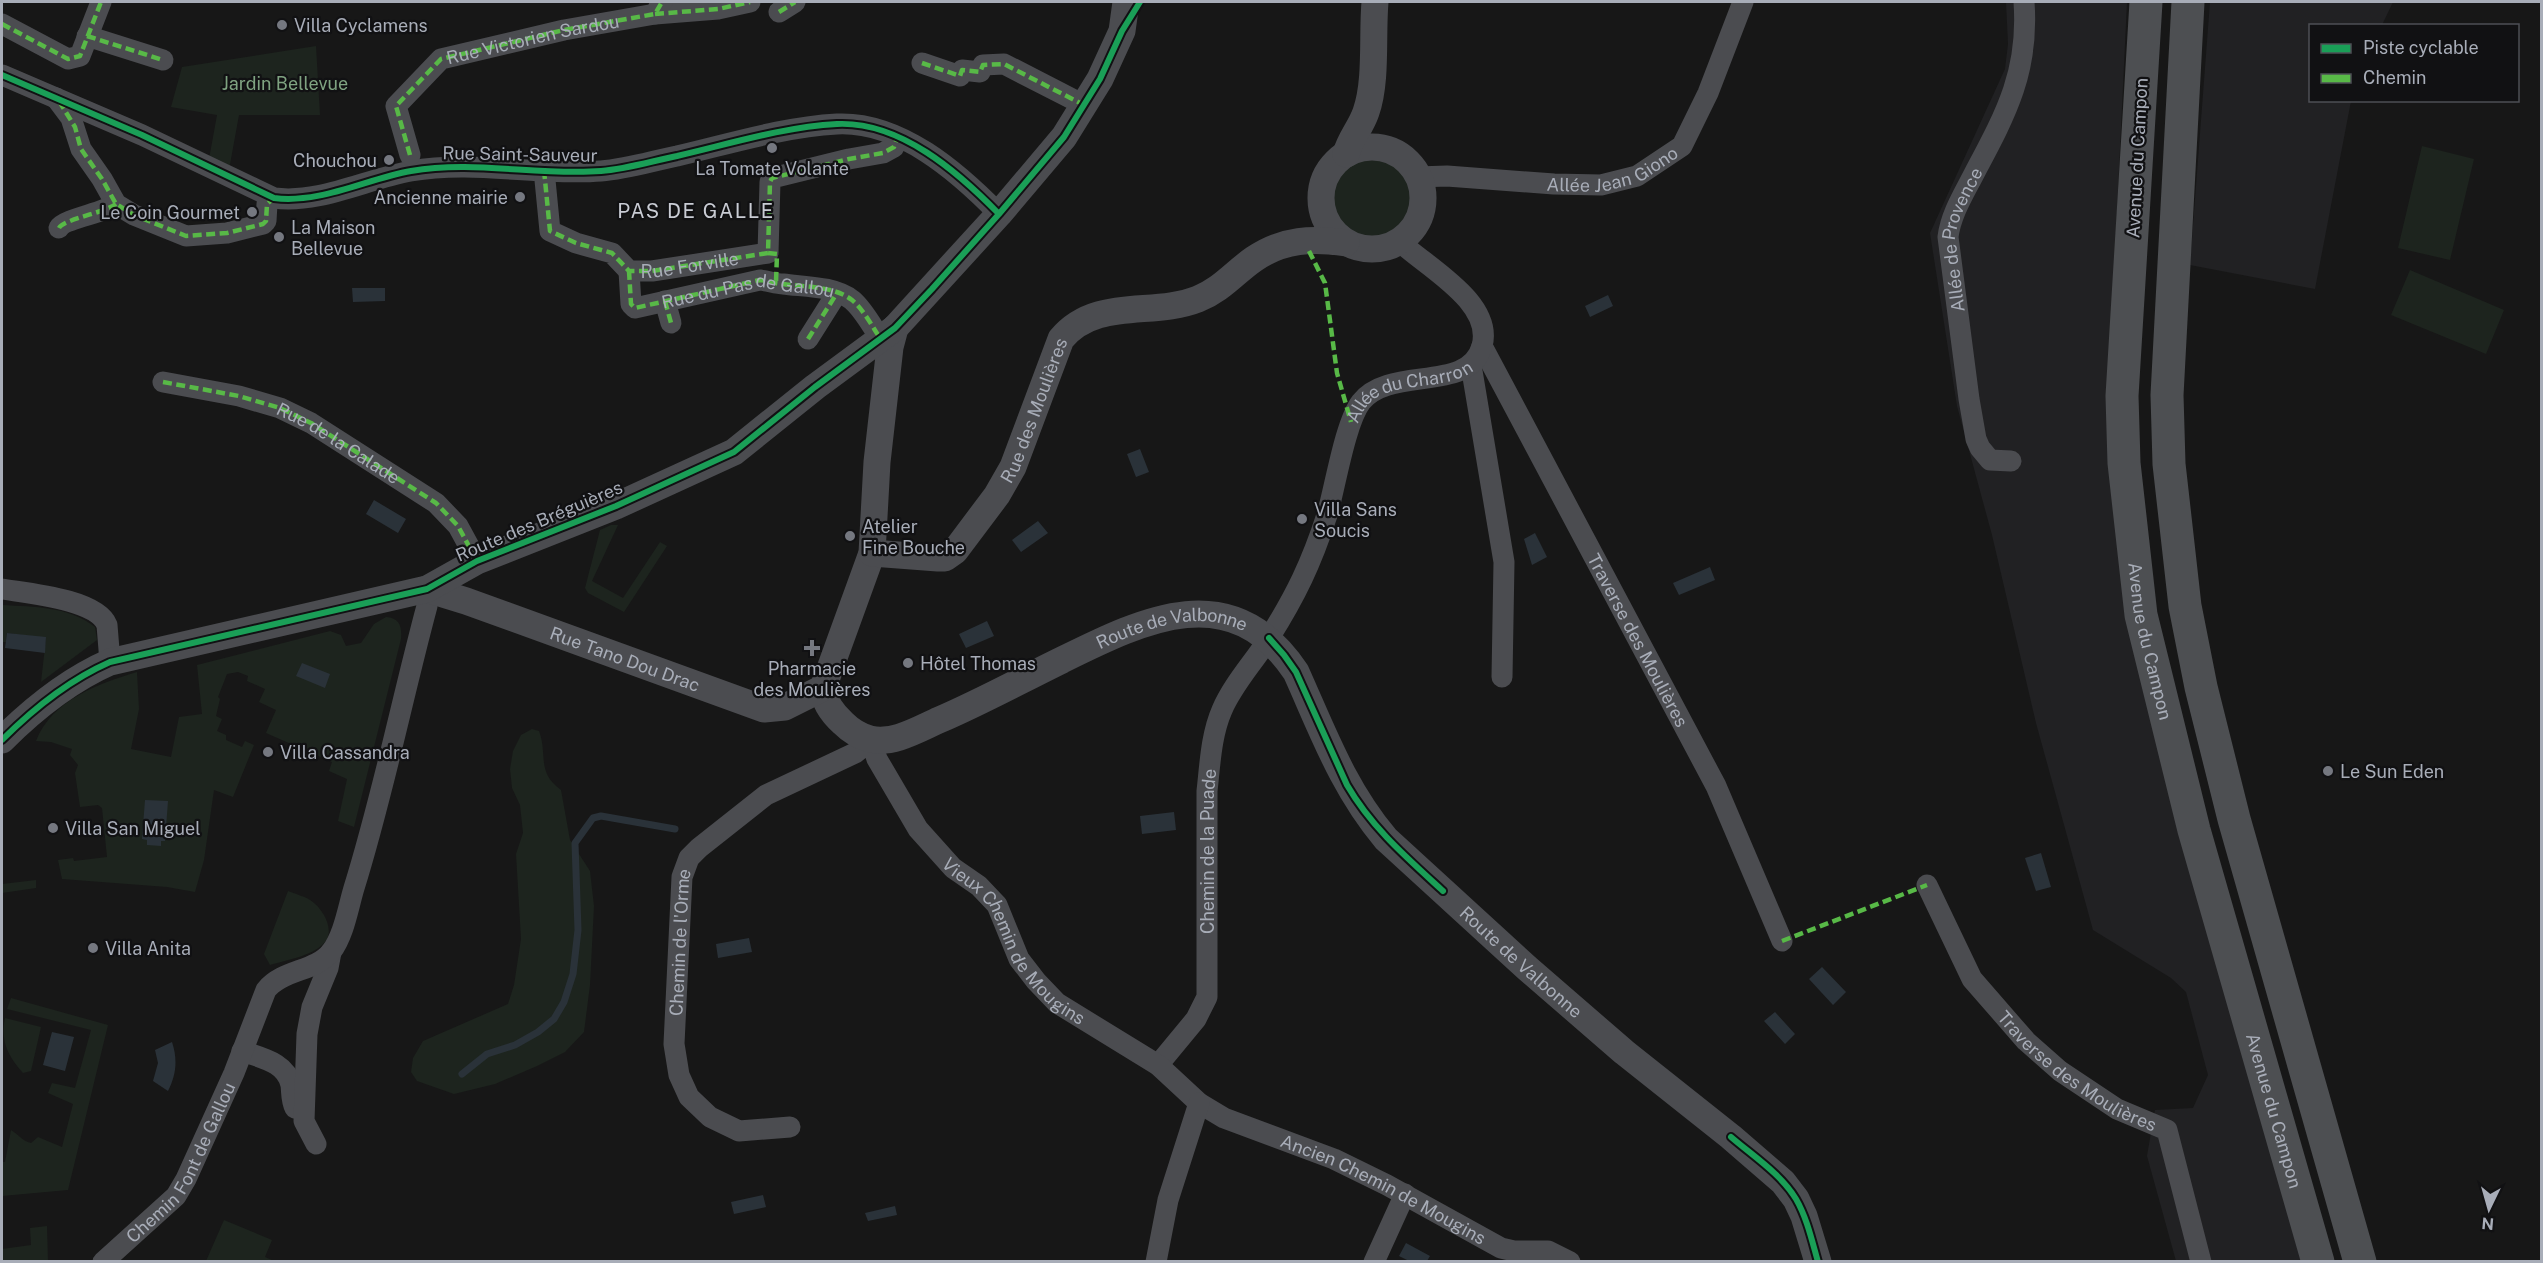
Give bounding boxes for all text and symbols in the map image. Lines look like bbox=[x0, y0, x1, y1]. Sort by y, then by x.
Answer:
street label: Rue Victorien Sardou bbox=[444, 10, 621, 68]
place label: Villa Cyclamens bbox=[294, 15, 428, 36]
marker: Villa Cyclamens bbox=[275, 18, 289, 32]
legend bbox=[2309, 24, 2519, 102]
text: Piste cyclable bbox=[2363, 37, 2479, 58]
text: Chemin bbox=[2363, 67, 2427, 88]
park label: Jardin Bellevue bbox=[222, 73, 348, 94]
street label: Avenue du Campon bbox=[2122, 77, 2152, 239]
marker: La Tomate Volante bbox=[765, 141, 779, 155]
street label: Allée Jean Giono bbox=[1546, 141, 1682, 196]
street label: Rue Saint-Sauveur bbox=[442, 142, 598, 166]
place label: Chouchou bbox=[293, 150, 377, 171]
marker: Chouchou bbox=[382, 153, 396, 167]
place label: La Tomate Volante bbox=[695, 158, 849, 179]
street label: Allée de Provence bbox=[1937, 164, 1986, 313]
place label: Ancienne mairie bbox=[374, 187, 508, 208]
marker: Ancienne mairie bbox=[513, 190, 527, 204]
district label: PAS DE GALLE bbox=[617, 199, 775, 223]
place label: Le Coin Gourmet bbox=[100, 202, 240, 223]
marker: Le Coin Gourmet bbox=[245, 205, 259, 219]
place label: La Maison Bellevue bbox=[291, 217, 375, 259]
marker: La Maison Bellevue bbox=[272, 230, 286, 244]
street label: Rue Forville bbox=[640, 247, 740, 282]
street label: Rue du Pas de Gallou bbox=[659, 269, 837, 312]
street label: Rue des Moulières bbox=[996, 335, 1071, 487]
street label: Allée du Charron bbox=[1341, 356, 1476, 426]
street label: Rue de la Calade bbox=[274, 398, 404, 488]
street label: Route des Bréguières bbox=[452, 476, 626, 566]
place label: Villa Sans Soucis bbox=[1314, 499, 1397, 541]
marker: Villa Sans Soucis bbox=[1295, 512, 1309, 526]
place label: Atelier Fine Bouche bbox=[862, 516, 965, 558]
marker: Atelier Fine Bouche bbox=[843, 529, 857, 543]
street label: Traverse des Moulières bbox=[1584, 550, 1693, 730]
street label: Avenue du Campon bbox=[2125, 561, 2177, 722]
street label: Route de Valbonne bbox=[1092, 603, 1251, 653]
street label: Rue Tano Dou Drac bbox=[547, 622, 703, 695]
marker: Pharmacie des Moulières bbox=[805, 641, 819, 655]
place label: Hôtel Thomas bbox=[920, 653, 1036, 674]
marker: Hôtel Thomas bbox=[901, 656, 915, 670]
place label: Pharmacie des Moulières bbox=[754, 658, 870, 700]
place label: Villa Cassandra bbox=[280, 742, 410, 763]
marker: Villa Cassandra bbox=[261, 745, 275, 759]
place label: Le Sun Eden bbox=[2340, 761, 2444, 782]
marker: Le Sun Eden bbox=[2321, 764, 2335, 778]
street label: Chemin de la Puade bbox=[1197, 768, 1220, 934]
place label: Villa San Miguel bbox=[65, 818, 201, 839]
marker: Villa San Miguel bbox=[46, 821, 60, 835]
street label: Vieux Chemin de Mougins bbox=[938, 853, 1089, 1028]
street label: Chemin de l'Orme bbox=[665, 865, 695, 1016]
street label: Route de Valbonne bbox=[1456, 902, 1587, 1022]
place label: Villa Anita bbox=[105, 938, 191, 959]
marker: Villa Anita bbox=[86, 941, 100, 955]
street label: Traverse des Moulières bbox=[1994, 1006, 2160, 1135]
street label: Avenue du Campon bbox=[2242, 1030, 2307, 1191]
street label: Chemin Font de Gallou bbox=[122, 1079, 239, 1247]
street label: Ancien Chemin de Mougins bbox=[1278, 1130, 1490, 1248]
north arrow bbox=[2459, 1179, 2519, 1239]
text: N bbox=[2481, 1213, 2495, 1233]

